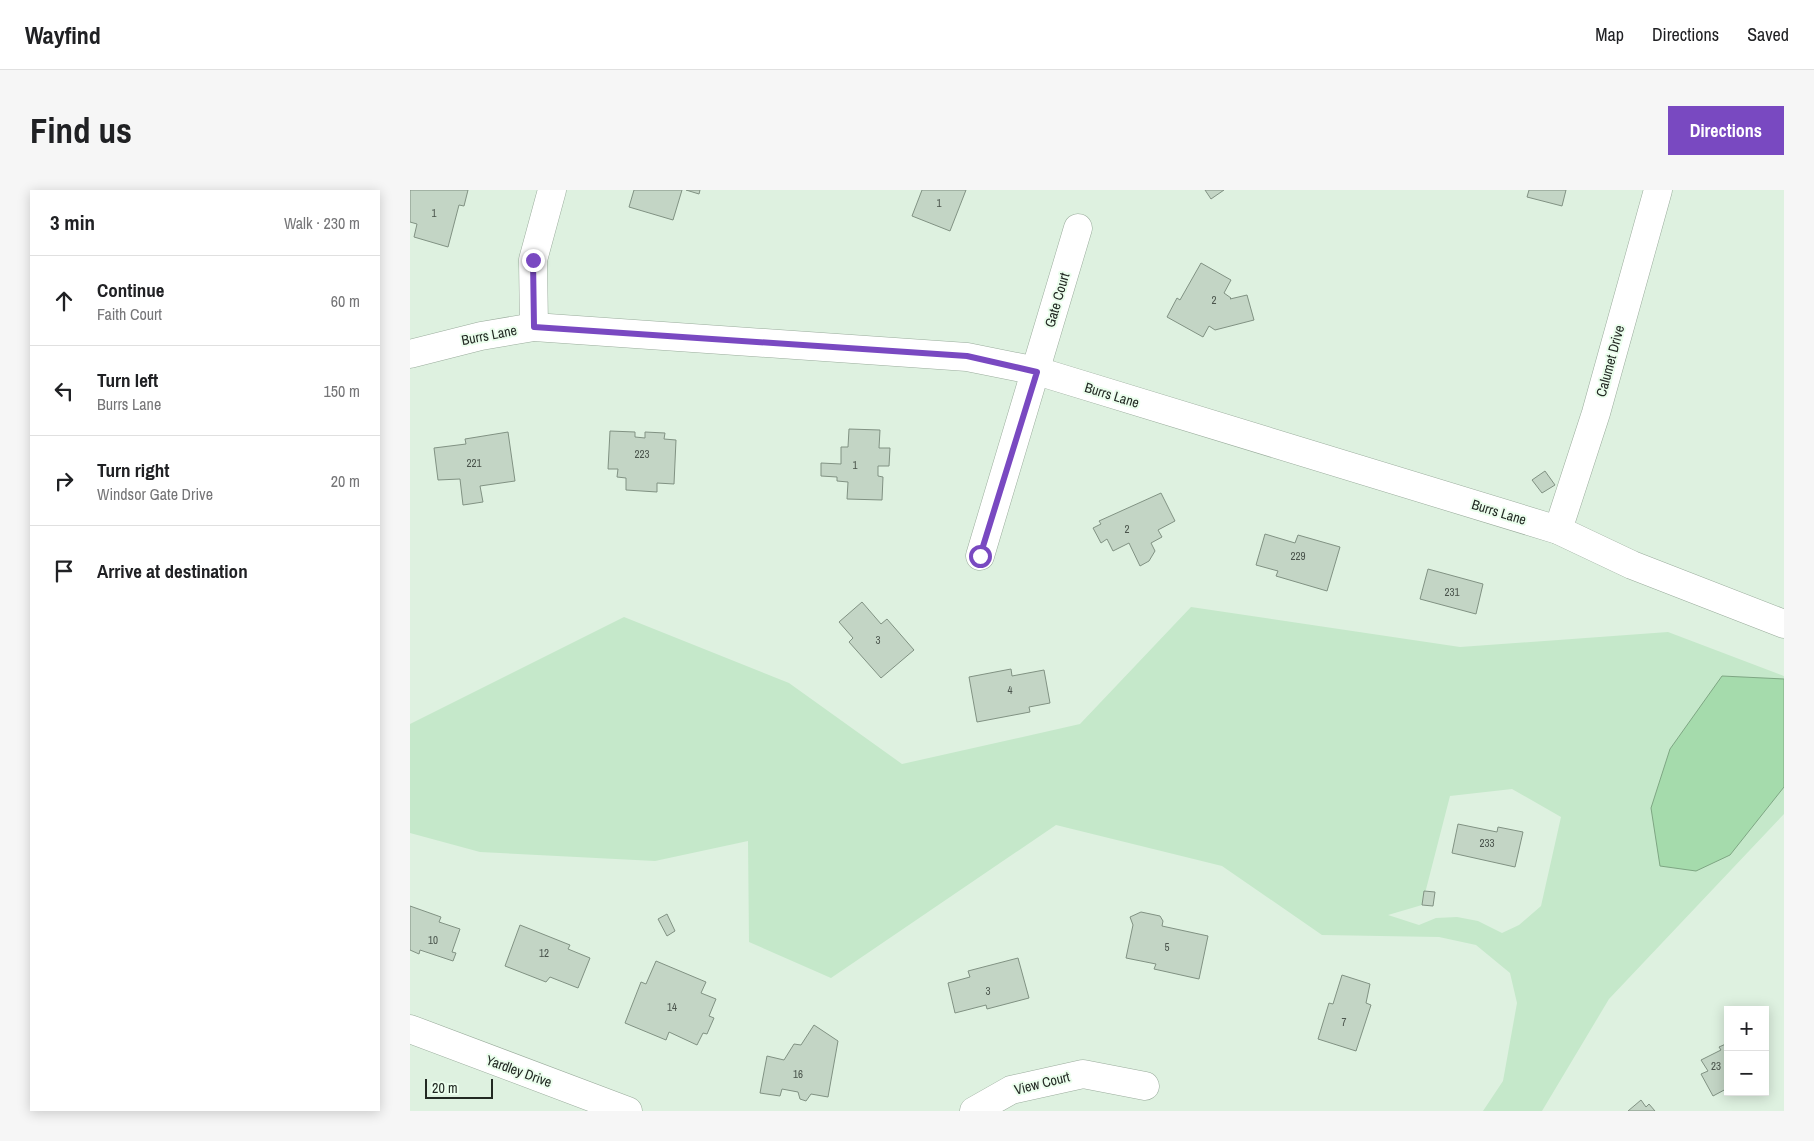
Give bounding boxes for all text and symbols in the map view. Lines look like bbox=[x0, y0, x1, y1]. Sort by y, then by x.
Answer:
text: Wayfind bbox=[25, 19, 101, 51]
text: Map bbox=[1595, 22, 1624, 47]
text: Directions bbox=[1652, 22, 1719, 47]
text: Saved bbox=[1747, 22, 1789, 47]
button: Directions bbox=[1668, 106, 1784, 155]
text: Find us bbox=[30, 107, 132, 154]
house number: 1 bbox=[936, 196, 942, 210]
house number: 1 bbox=[431, 206, 437, 220]
text: 3 min bbox=[50, 208, 95, 237]
text: Walk · 230 m bbox=[284, 212, 360, 234]
route end bbox=[522, 249, 545, 272]
street label: Gate Court bbox=[1041, 271, 1073, 329]
text: Continue bbox=[97, 277, 165, 303]
icon: ahead bbox=[50, 287, 78, 315]
text: 60 m bbox=[331, 290, 360, 312]
house number: 2 bbox=[1211, 293, 1217, 307]
text: Faith Court bbox=[97, 303, 162, 325]
street label: Burrs Lane bbox=[460, 321, 518, 349]
street label: Calumet Drive bbox=[1592, 323, 1628, 399]
text: Turn left bbox=[97, 367, 158, 393]
icon: left bbox=[50, 377, 78, 405]
street label: Burrs Lane bbox=[1083, 378, 1141, 412]
text: 150 m bbox=[324, 380, 360, 402]
text: Burrs Lane bbox=[97, 393, 161, 415]
house number: 223 bbox=[634, 447, 650, 461]
house number: 221 bbox=[466, 456, 482, 470]
text: Turn right bbox=[97, 457, 169, 483]
house number: 1 bbox=[852, 458, 858, 472]
icon: right bbox=[50, 467, 78, 495]
text: 20 m bbox=[331, 470, 360, 492]
text: Windsor Gate Drive bbox=[97, 483, 213, 505]
street label: Burrs Lane bbox=[1470, 495, 1528, 529]
house number: 2 bbox=[1124, 522, 1130, 536]
route start bbox=[969, 545, 992, 568]
house number: 229 bbox=[1290, 549, 1306, 563]
icon: arrive bbox=[50, 557, 78, 585]
text: Arrive at destination bbox=[97, 558, 248, 584]
house number: 231 bbox=[1444, 585, 1460, 599]
house number: 3 bbox=[875, 633, 881, 647]
house number: 4 bbox=[1007, 683, 1013, 697]
house number: 233 bbox=[1479, 836, 1495, 850]
house number: 10 bbox=[428, 933, 438, 947]
house number: 5 bbox=[1164, 940, 1170, 954]
house number: 12 bbox=[539, 946, 549, 960]
house number: 3 bbox=[985, 984, 991, 998]
house number: 14 bbox=[667, 1000, 677, 1014]
map controls bbox=[1724, 1006, 1769, 1096]
button: + bbox=[1724, 1006, 1769, 1051]
house number: 7 bbox=[1341, 1015, 1347, 1029]
street label: Yardley Drive bbox=[484, 1051, 554, 1091]
button: − bbox=[1724, 1051, 1769, 1096]
house number: 23 bbox=[1711, 1059, 1721, 1073]
house number: 16 bbox=[793, 1067, 803, 1081]
street label: View Court bbox=[1012, 1067, 1072, 1099]
scale bar bbox=[425, 1076, 492, 1099]
text: 20 m bbox=[432, 1079, 458, 1097]

